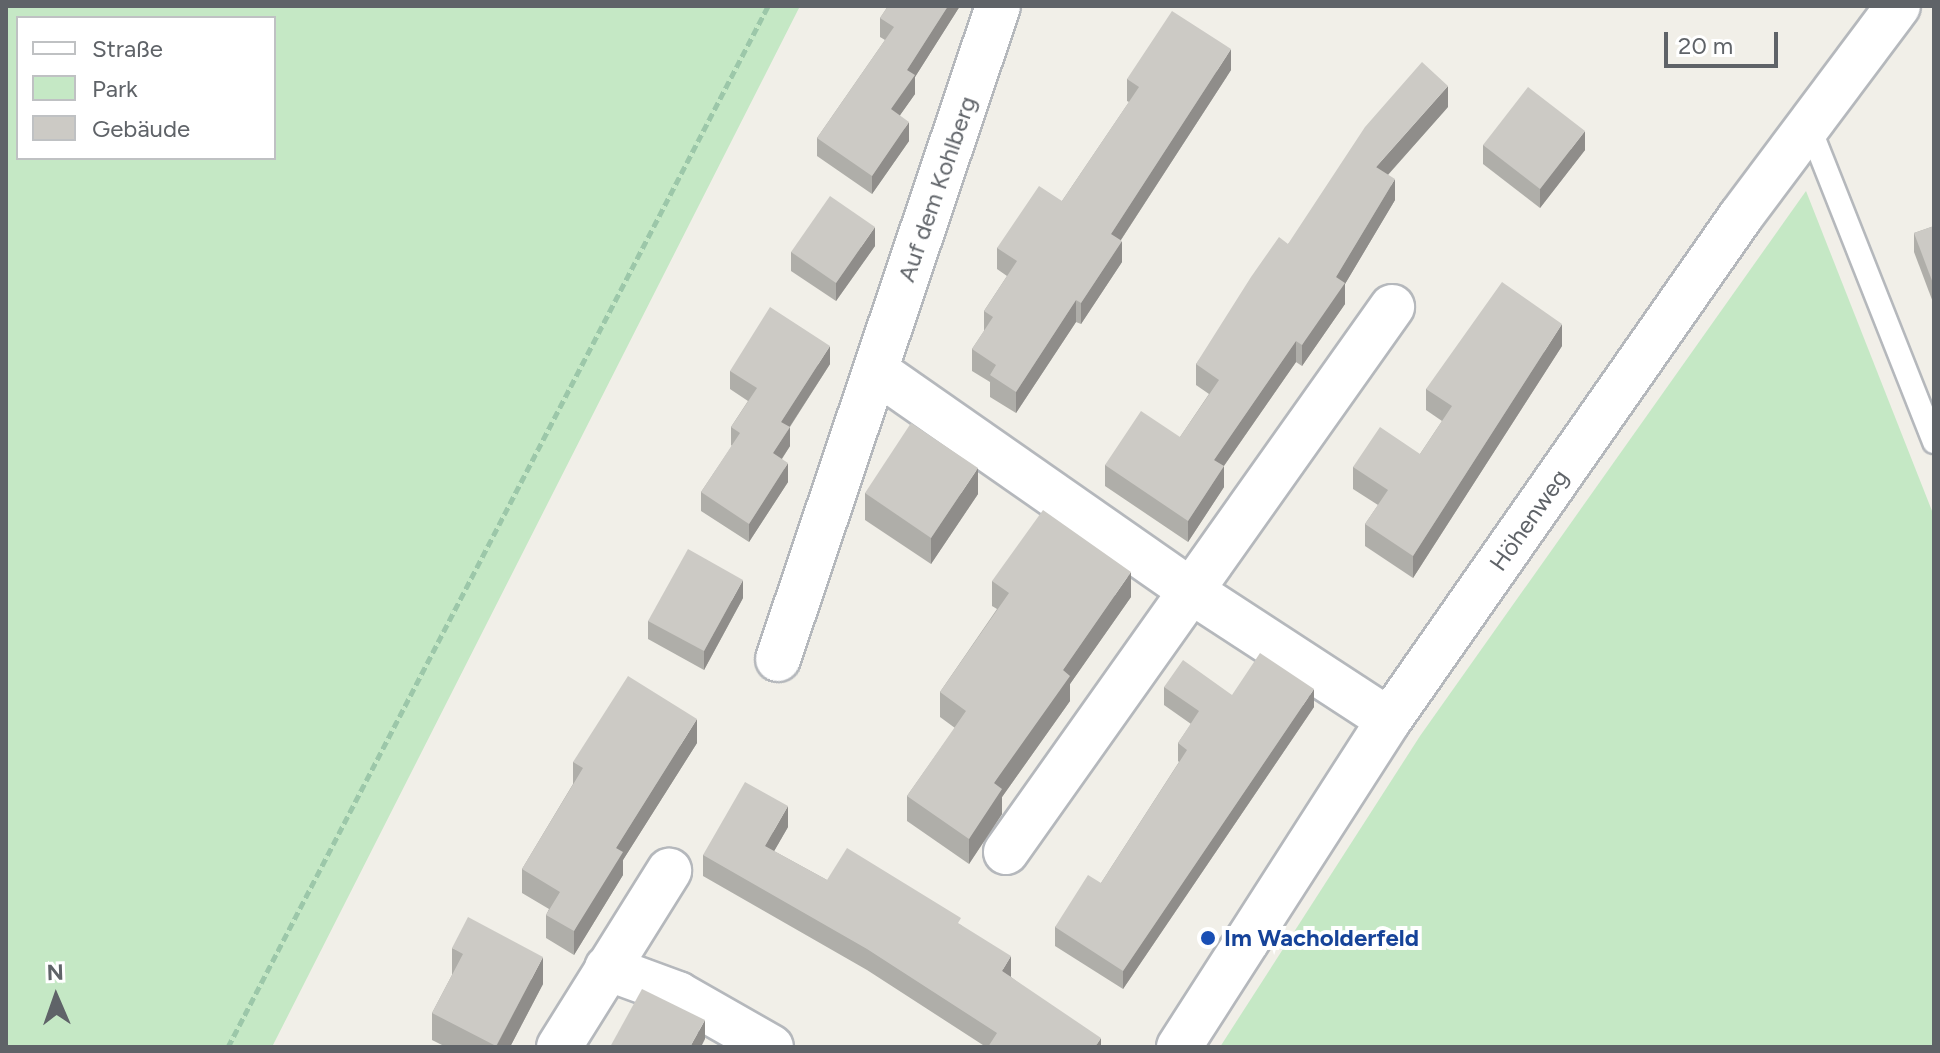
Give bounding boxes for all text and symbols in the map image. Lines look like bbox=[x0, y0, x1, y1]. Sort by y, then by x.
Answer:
legend bbox=[16, 16, 276, 160]
scale bar bbox=[1668, 16, 1782, 66]
text: 20 m bbox=[1678, 31, 1733, 60]
text: Straße bbox=[92, 34, 163, 63]
text: Park bbox=[92, 74, 138, 103]
street label: Auf dem Kohlberg bbox=[892, 92, 982, 286]
text: Gebäude bbox=[92, 114, 190, 143]
street label: Höhenweg bbox=[1484, 464, 1574, 576]
place label: Im Wacholderfeld bbox=[1224, 924, 1419, 952]
marker: Im Wacholderfeld bbox=[1199, 929, 1217, 947]
north arrow bbox=[16, 957, 96, 1037]
text: N bbox=[46, 959, 64, 986]

